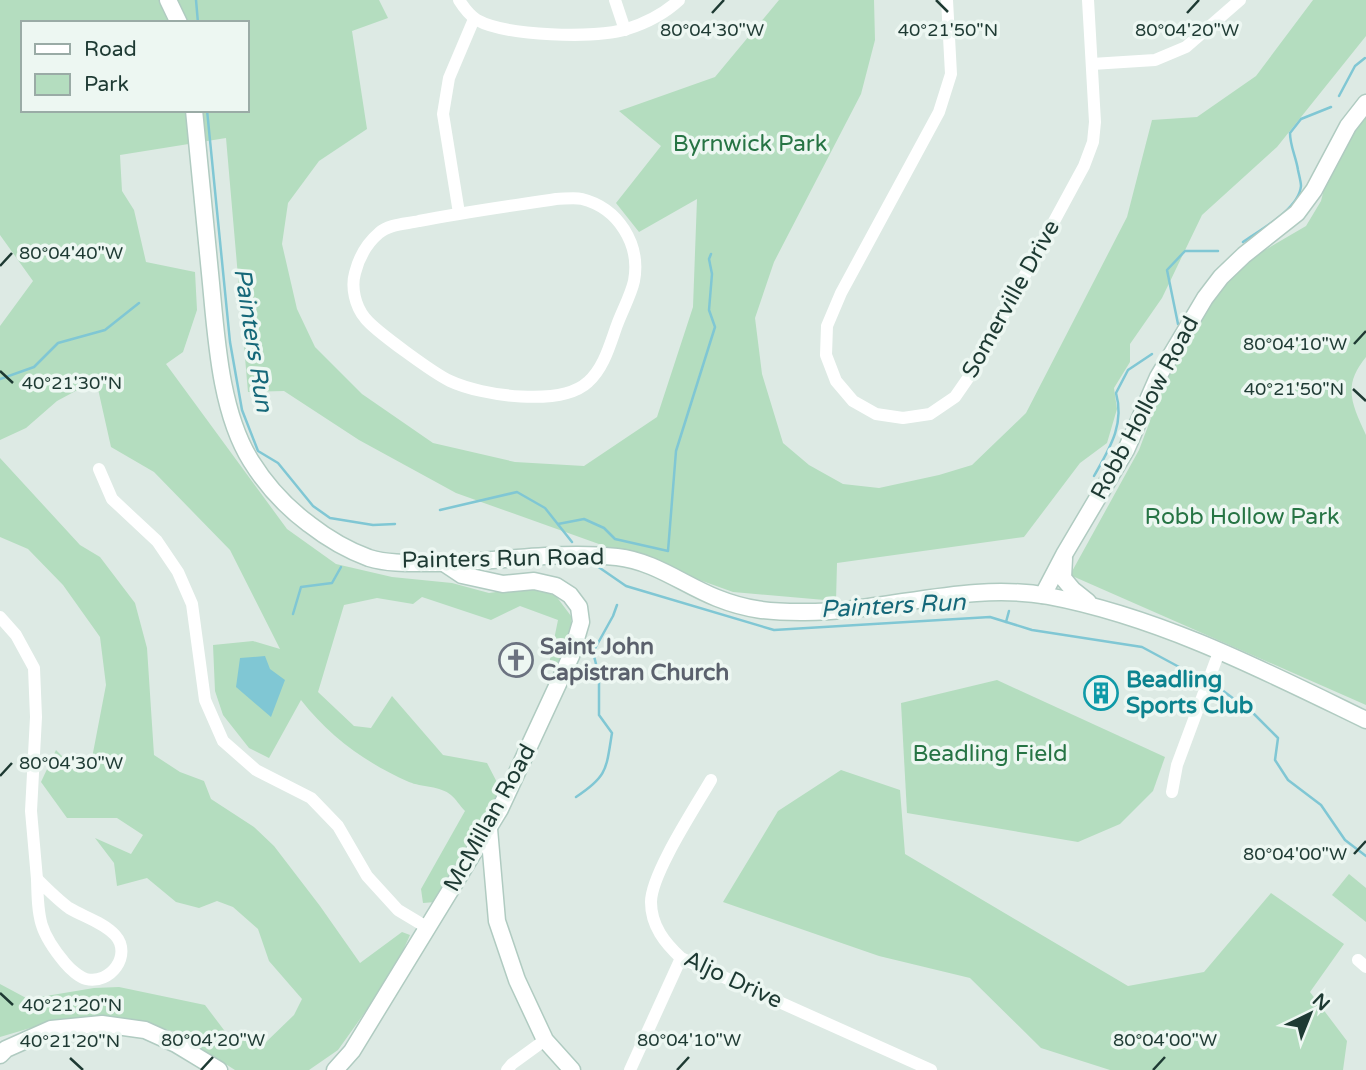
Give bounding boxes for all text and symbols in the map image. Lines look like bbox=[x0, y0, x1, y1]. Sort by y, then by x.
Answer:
text: 80°04'30"W bbox=[660, 19, 764, 41]
text: 40°21'50"N bbox=[898, 19, 998, 41]
text: 80°04'20"W bbox=[1135, 19, 1239, 41]
legend bbox=[21, 21, 248, 112]
text: Road bbox=[84, 37, 137, 62]
text: Park bbox=[84, 72, 129, 97]
park label: Byrnwick Park bbox=[673, 130, 827, 158]
street label: Somerville Drive bbox=[956, 215, 1066, 383]
text: 80°04'40"W bbox=[19, 242, 123, 264]
water label: Painters Run bbox=[227, 266, 279, 415]
street label: Robb Hollow Road bbox=[1085, 312, 1205, 504]
text: 80°04'10"W bbox=[1243, 333, 1347, 355]
text: 40°21'30"N bbox=[22, 372, 122, 394]
text: 40°21'50"N bbox=[1244, 378, 1344, 400]
park label: Robb Hollow Park bbox=[1145, 503, 1340, 531]
street label: Painters Run Road bbox=[401, 543, 605, 575]
water label: Painters Run bbox=[820, 588, 968, 624]
place label: Saint John Capistran Church bbox=[540, 633, 729, 687]
church icon: Saint John Capistran Church bbox=[497, 641, 535, 679]
place label: Beadling Sports Club bbox=[1126, 666, 1253, 720]
building icon: Beadling Sports Club bbox=[1082, 674, 1120, 712]
street label: McMillan Road bbox=[438, 739, 542, 897]
park label: Beadling Field bbox=[913, 740, 1067, 768]
text: 80°04'30"W bbox=[19, 752, 123, 774]
text: 80°04'00"W bbox=[1243, 843, 1347, 865]
street label: Aljo Drive bbox=[679, 945, 787, 1015]
north arrow bbox=[1275, 979, 1345, 1049]
text: N bbox=[1308, 989, 1334, 1016]
text: 40°21'20"N bbox=[22, 994, 122, 1016]
text: 80°04'20"W bbox=[161, 1029, 265, 1051]
text: 80°04'10"W bbox=[637, 1029, 741, 1051]
text: 80°04'00"W bbox=[1113, 1029, 1217, 1051]
text: 40°21'20"N bbox=[20, 1030, 120, 1052]

